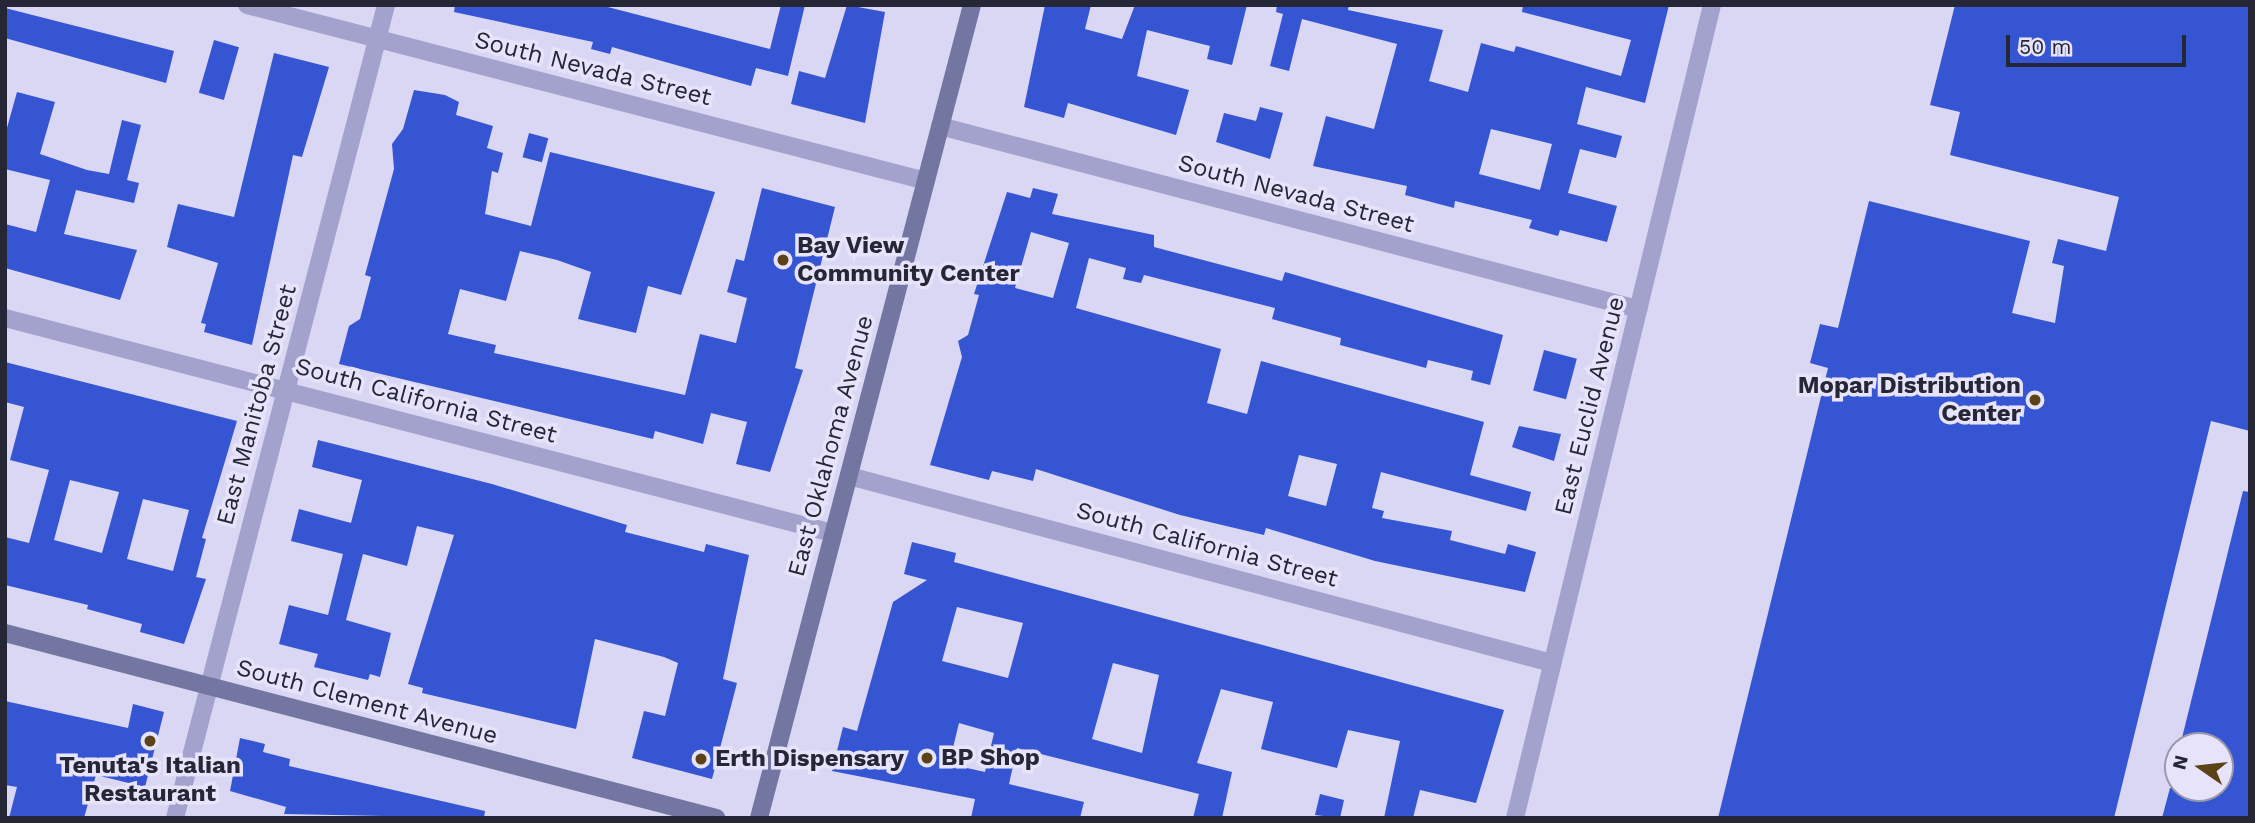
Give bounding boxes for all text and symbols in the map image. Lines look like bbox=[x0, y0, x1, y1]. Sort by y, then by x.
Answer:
scale bar bbox=[2010, 21, 2190, 65]
street label: South Nevada Street bbox=[471, 26, 715, 112]
text: 50 m bbox=[2019, 34, 2071, 59]
street label: South Nevada Street bbox=[1175, 149, 1417, 239]
place label: Bay View Community Center bbox=[797, 232, 1020, 288]
marker: Bay View Community Center bbox=[775, 252, 791, 268]
street label: East Manitoba Street bbox=[211, 281, 303, 529]
street label: East Euclid Avenue bbox=[1549, 293, 1631, 519]
street label: East Oklahoma Avenue bbox=[782, 311, 880, 581]
street label: South California Street bbox=[292, 352, 560, 450]
place label: Mopar Distribution Center bbox=[1797, 372, 2021, 428]
marker: Mopar Distribution Center bbox=[2027, 392, 2043, 408]
street label: South California Street bbox=[1073, 496, 1341, 594]
street label: South Clement Avenue bbox=[233, 653, 501, 751]
north arrow bbox=[2164, 732, 2234, 802]
marker: Tenuta's Italian Restaurant bbox=[142, 733, 158, 749]
place label: BP Shop bbox=[941, 744, 1040, 772]
place label: Erth Dispensary bbox=[715, 745, 904, 773]
marker: BP Shop bbox=[919, 750, 935, 766]
marker: Erth Dispensary bbox=[693, 751, 709, 767]
place label: Tenuta's Italian Restaurant bbox=[59, 752, 241, 808]
text: N bbox=[2167, 753, 2193, 772]

